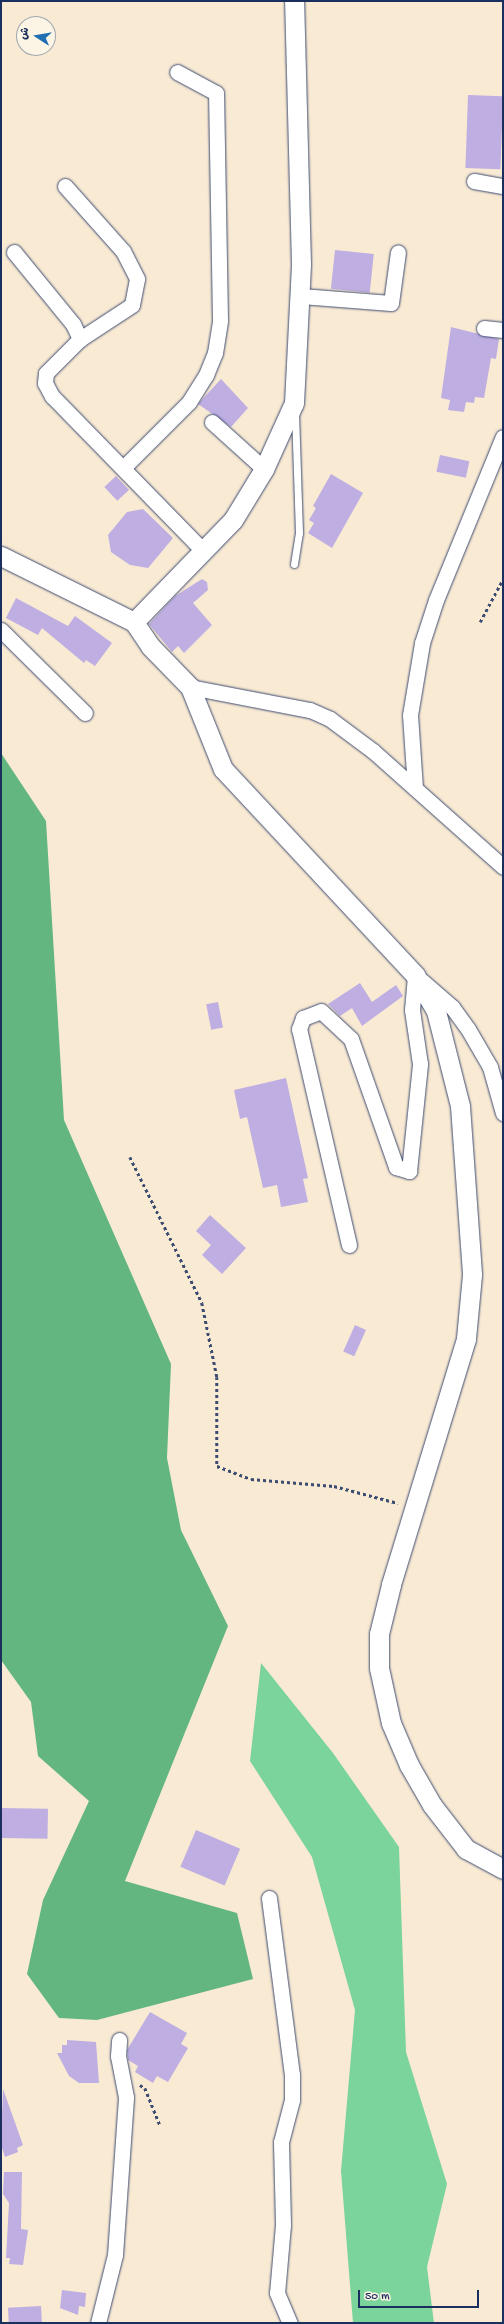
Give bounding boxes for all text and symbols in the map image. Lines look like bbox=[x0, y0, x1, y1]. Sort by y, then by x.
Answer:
north arrow bbox=[16, 16, 56, 56]
text: ش bbox=[18, 27, 32, 41]
scale bar bbox=[360, 2282, 481, 2308]
text: 50 m bbox=[365, 2290, 390, 2304]

